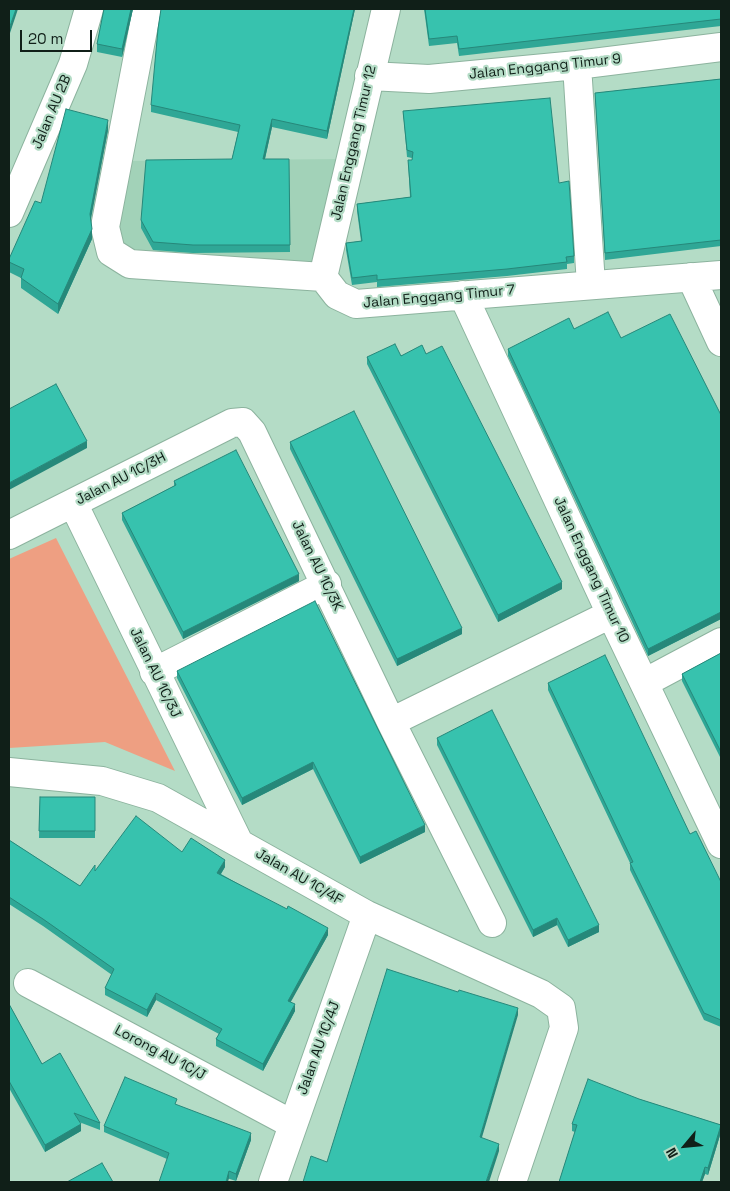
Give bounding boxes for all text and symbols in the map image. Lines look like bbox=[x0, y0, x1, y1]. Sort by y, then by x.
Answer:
scale bar bbox=[22, 20, 95, 52]
text: 20 m bbox=[28, 29, 63, 48]
street label: Jalan Enggang Timur 9 bbox=[468, 51, 622, 83]
street label: Jalan Enggang Timur 12 bbox=[328, 64, 380, 222]
street label: Jalan AU 2B bbox=[29, 72, 75, 152]
street label: Jalan Enggang Timur 7 bbox=[362, 282, 516, 312]
street label: Jalan AU 1C/3H bbox=[73, 449, 169, 509]
street label: Jalan Enggang Timur 10 bbox=[550, 494, 632, 646]
street label: Jalan AU 1C/3K bbox=[288, 518, 346, 614]
street label: Jalan AU 1C/3J bbox=[126, 625, 184, 721]
street label: Jalan AU 1C/4F bbox=[253, 845, 345, 909]
street label: Jalan AU 1C/4J bbox=[294, 999, 344, 1097]
street label: Lorong AU 1C/J bbox=[112, 1022, 208, 1084]
north arrow bbox=[660, 1121, 710, 1171]
text: N bbox=[662, 1145, 682, 1161]

